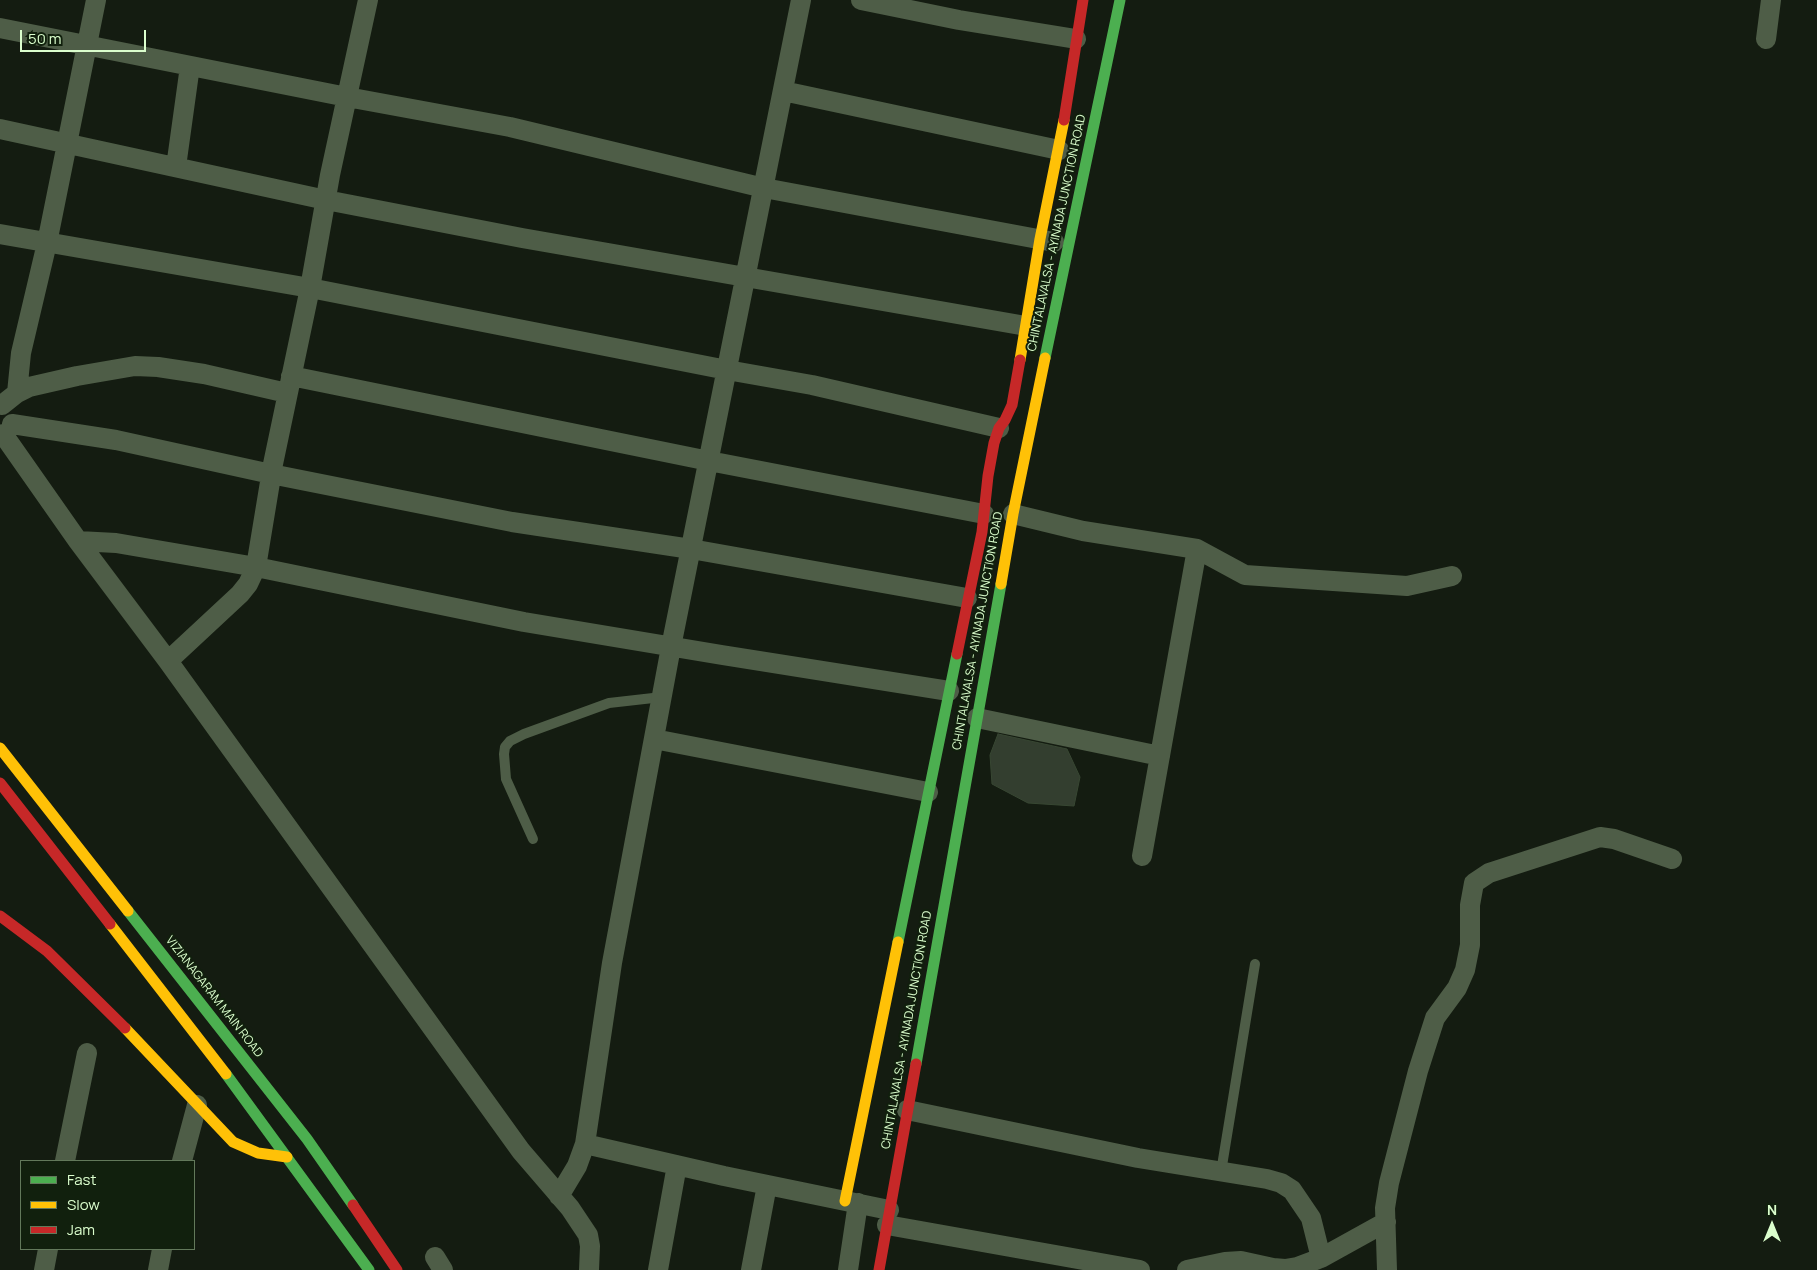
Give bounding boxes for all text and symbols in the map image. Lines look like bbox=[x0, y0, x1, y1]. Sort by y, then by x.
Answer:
scale bar bbox=[22, 20, 149, 52]
text: 50 m bbox=[28, 28, 62, 49]
street label: CHINTALAVALSA - AYINADA JUNCTION ROAD bbox=[1025, 113, 1089, 353]
street label: CHINTALAVALSA - AYINADA JUNCTION ROAD bbox=[950, 511, 1006, 751]
street label: CHINTALAVALSA - AYINADA JUNCTION ROAD bbox=[879, 910, 935, 1150]
street label: VIZIANAGARAM MAIN ROAD bbox=[162, 934, 266, 1060]
legend bbox=[20, 1160, 195, 1250]
text: Fast bbox=[67, 1169, 96, 1190]
text: Slow bbox=[67, 1194, 100, 1215]
north arrow bbox=[1747, 1200, 1797, 1250]
text: N bbox=[1767, 1200, 1777, 1219]
text: Jam bbox=[67, 1219, 95, 1240]

